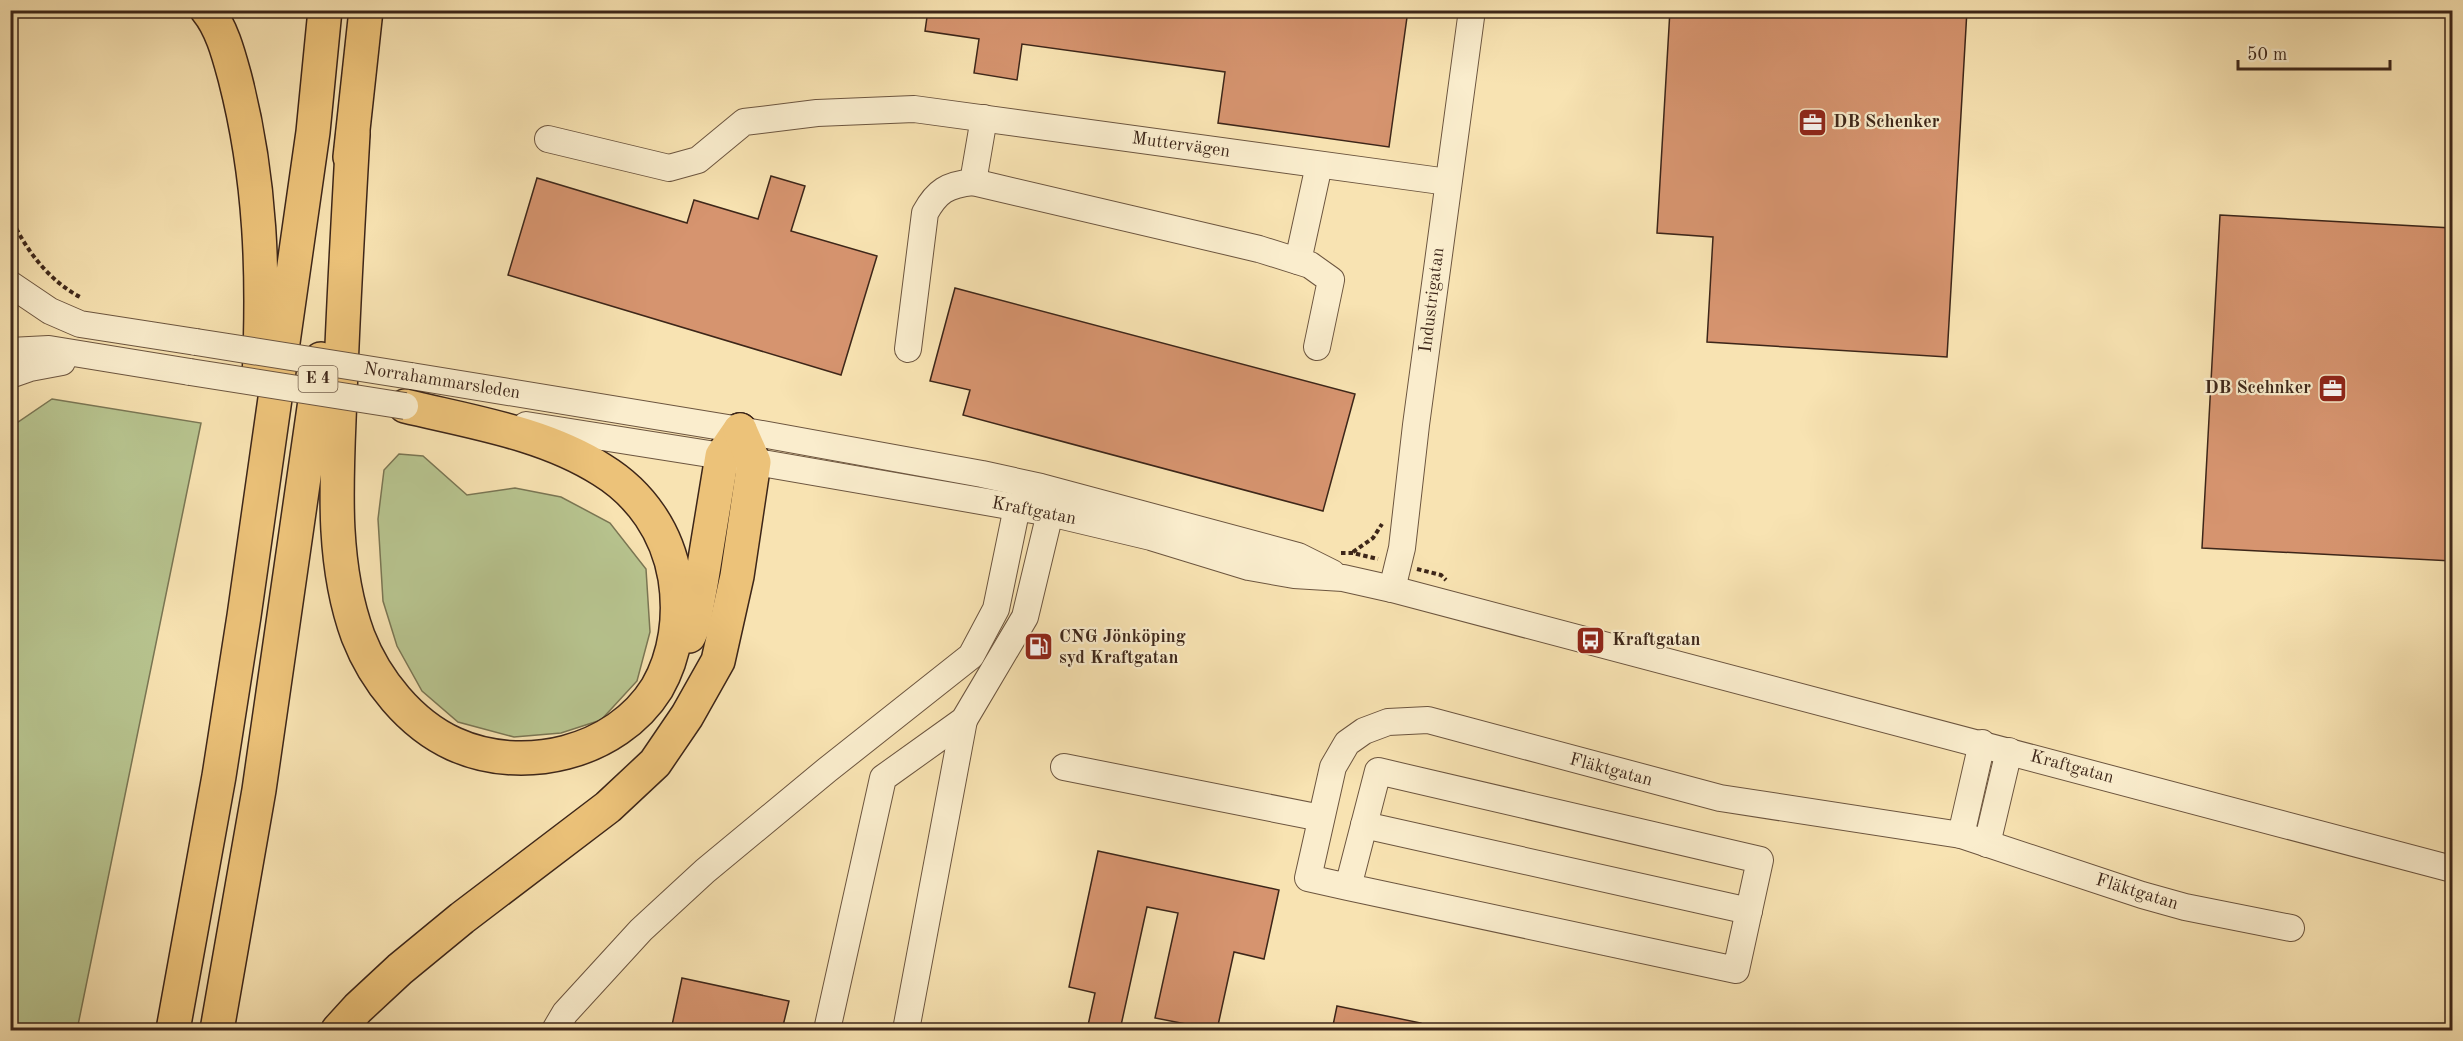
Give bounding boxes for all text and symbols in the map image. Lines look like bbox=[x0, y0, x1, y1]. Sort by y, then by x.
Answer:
scale bar bbox=[2238, 33, 2390, 71]
text: 50 m bbox=[2247, 46, 2287, 64]
office icon: DB Schenker bbox=[1796, 106, 1828, 138]
place label: DB Schenker bbox=[1833, 113, 1940, 131]
street label: Muttervägen bbox=[1131, 129, 1232, 161]
street label: Industrigatan bbox=[1417, 246, 1447, 354]
street label: Norrahammarsleden bbox=[362, 360, 522, 402]
road number: E 4 bbox=[298, 366, 338, 392]
office icon: DB Scehnker bbox=[2316, 372, 2348, 404]
place label: DB Scehnker bbox=[2204, 379, 2311, 397]
street label: Kraftgatan bbox=[990, 494, 1078, 528]
bus stop icon: Kraftgatan bbox=[1575, 624, 1607, 656]
place label: CNG Jönköping syd Kraftgatan bbox=[1059, 628, 1186, 667]
fuel station icon: CNG Jönköping syd Kraftgatan bbox=[1022, 631, 1054, 663]
place label: Kraftgatan bbox=[1612, 631, 1701, 649]
street label: Kraftgatan bbox=[2028, 747, 2116, 787]
street label: Fläktgatan bbox=[1568, 750, 1655, 790]
street label: Fläktgatan bbox=[2094, 871, 2181, 913]

